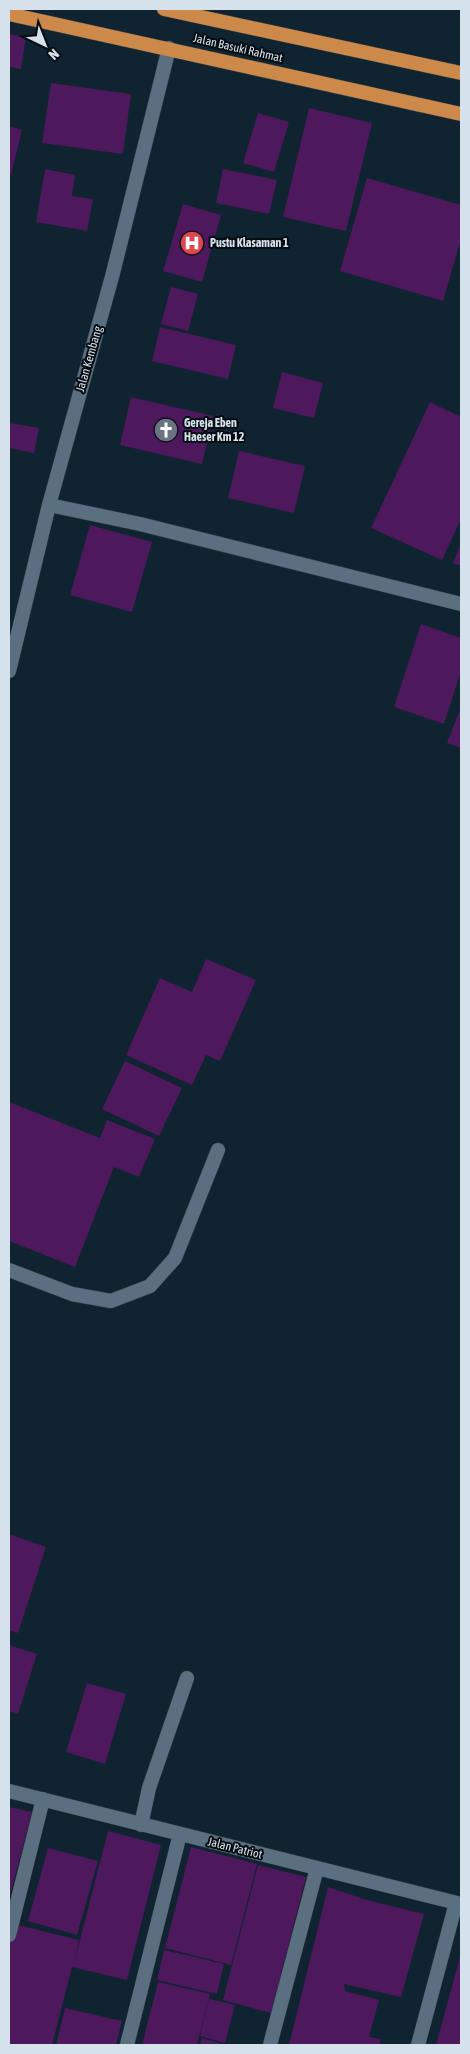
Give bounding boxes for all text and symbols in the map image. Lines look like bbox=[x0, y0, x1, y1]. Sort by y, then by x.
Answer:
north arrow bbox=[20, 20, 70, 70]
street label: Jalan Basuki Rahmat bbox=[192, 31, 285, 65]
text: N bbox=[45, 46, 62, 63]
hospital icon: Pustu Klasaman 1 bbox=[179, 230, 205, 256]
place label: Pustu Klasaman 1 bbox=[210, 236, 289, 250]
street label: Jalan Kembang bbox=[73, 324, 105, 393]
place label: Gereja Eben Haeser Km 12 bbox=[184, 416, 245, 444]
church icon: Gereja Eben Haeser Km 12 bbox=[153, 417, 179, 443]
street label: Jalan Patriot bbox=[206, 1834, 264, 1862]

